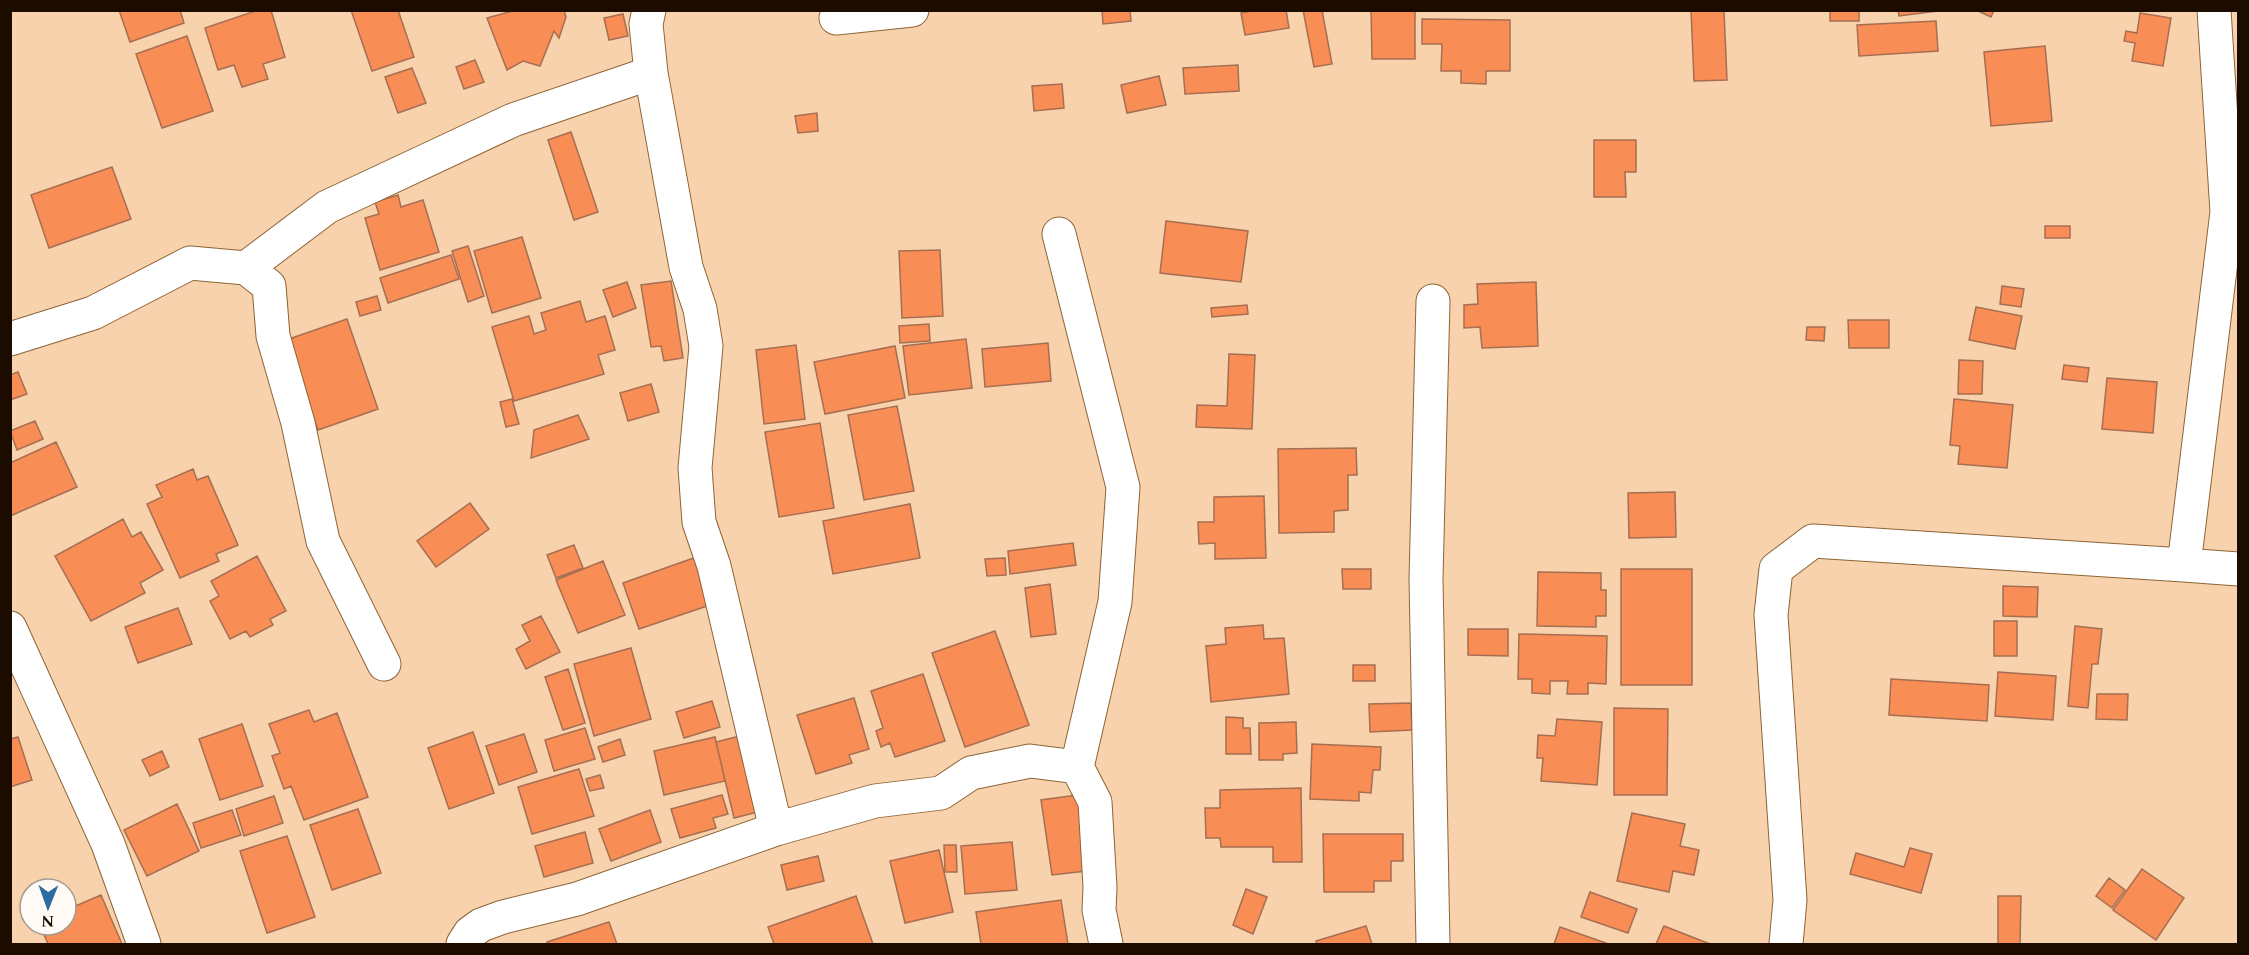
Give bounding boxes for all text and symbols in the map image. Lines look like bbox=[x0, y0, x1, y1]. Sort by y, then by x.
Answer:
north arrow bbox=[18, 877, 78, 937]
text: N bbox=[41, 909, 54, 933]

